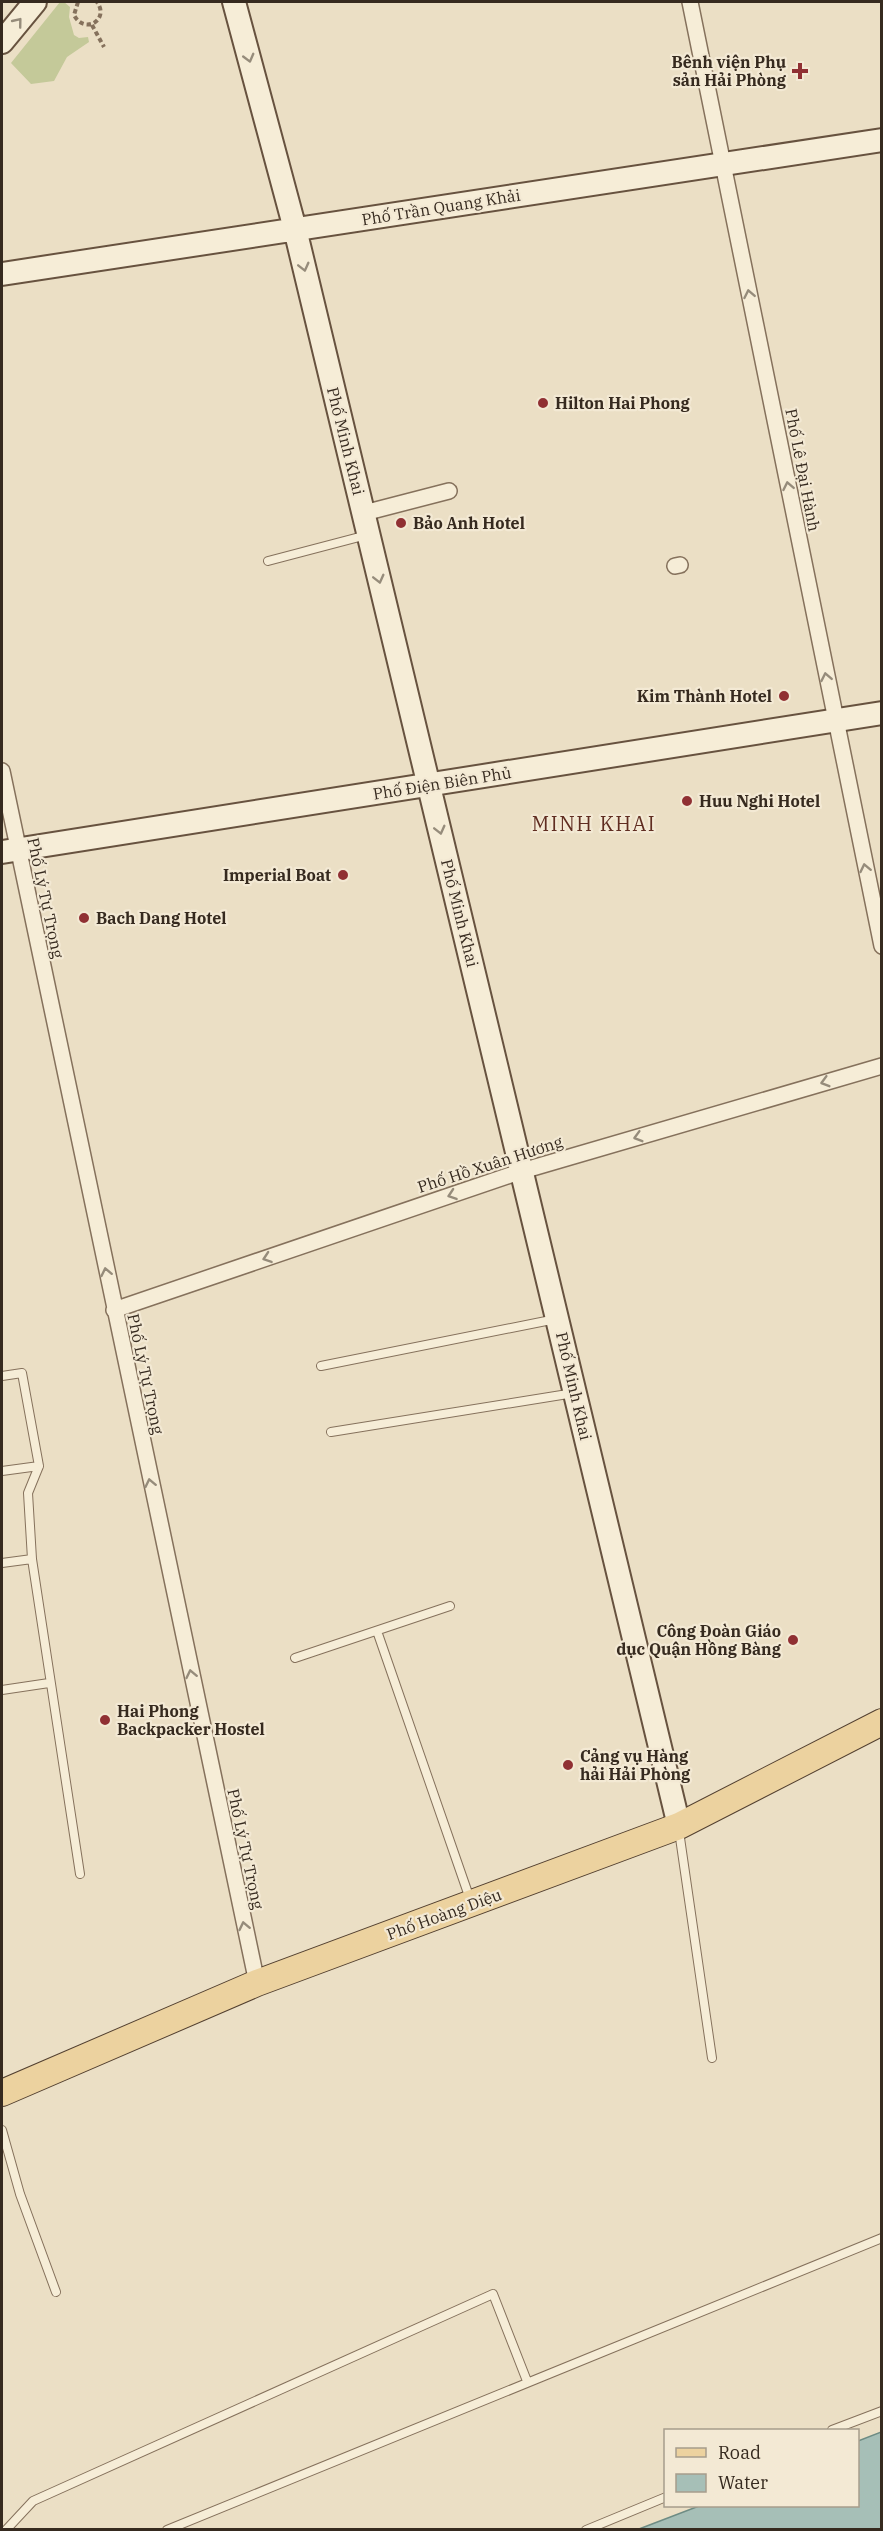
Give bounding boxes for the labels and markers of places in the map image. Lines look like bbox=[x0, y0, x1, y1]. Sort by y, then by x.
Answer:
place label: Bênh viện Phụ sản Hải Phòng bbox=[672, 52, 787, 90]
marker: Bênh viện Phụ sản Hải Phòng bbox=[791, 62, 809, 80]
place label: Hilton Hai Phong bbox=[555, 393, 691, 413]
marker: Hilton Hai Phong bbox=[536, 396, 550, 410]
place label: Bảo Anh Hotel bbox=[413, 513, 525, 533]
marker: Bảo Anh Hotel bbox=[394, 516, 408, 530]
place label: Kim Thành Hotel bbox=[637, 686, 772, 706]
marker: Kim Thành Hotel bbox=[777, 689, 791, 703]
place label: Huu Nghi Hotel bbox=[699, 791, 820, 811]
marker: Huu Nghi Hotel bbox=[680, 794, 694, 808]
place label: Imperial Boat bbox=[223, 865, 331, 885]
marker: Imperial Boat bbox=[336, 868, 350, 882]
place label: Bach Dang Hotel bbox=[96, 908, 226, 928]
marker: Bach Dang Hotel bbox=[77, 911, 91, 925]
place label: Công Đoàn Giáo dục Quận Hồng Bàng bbox=[616, 1621, 782, 1659]
marker: Công Đoàn Giáo dục Quận Hồng Bàng bbox=[786, 1633, 800, 1647]
place label: Hai Phong Backpacker Hostel bbox=[117, 1701, 265, 1739]
marker: Hai Phong Backpacker Hostel bbox=[98, 1713, 112, 1727]
place label: Cảng vụ Hàng hải Hải Phòng bbox=[580, 1746, 691, 1784]
marker: Cảng vụ Hàng hải Hải Phòng bbox=[561, 1758, 575, 1772]

